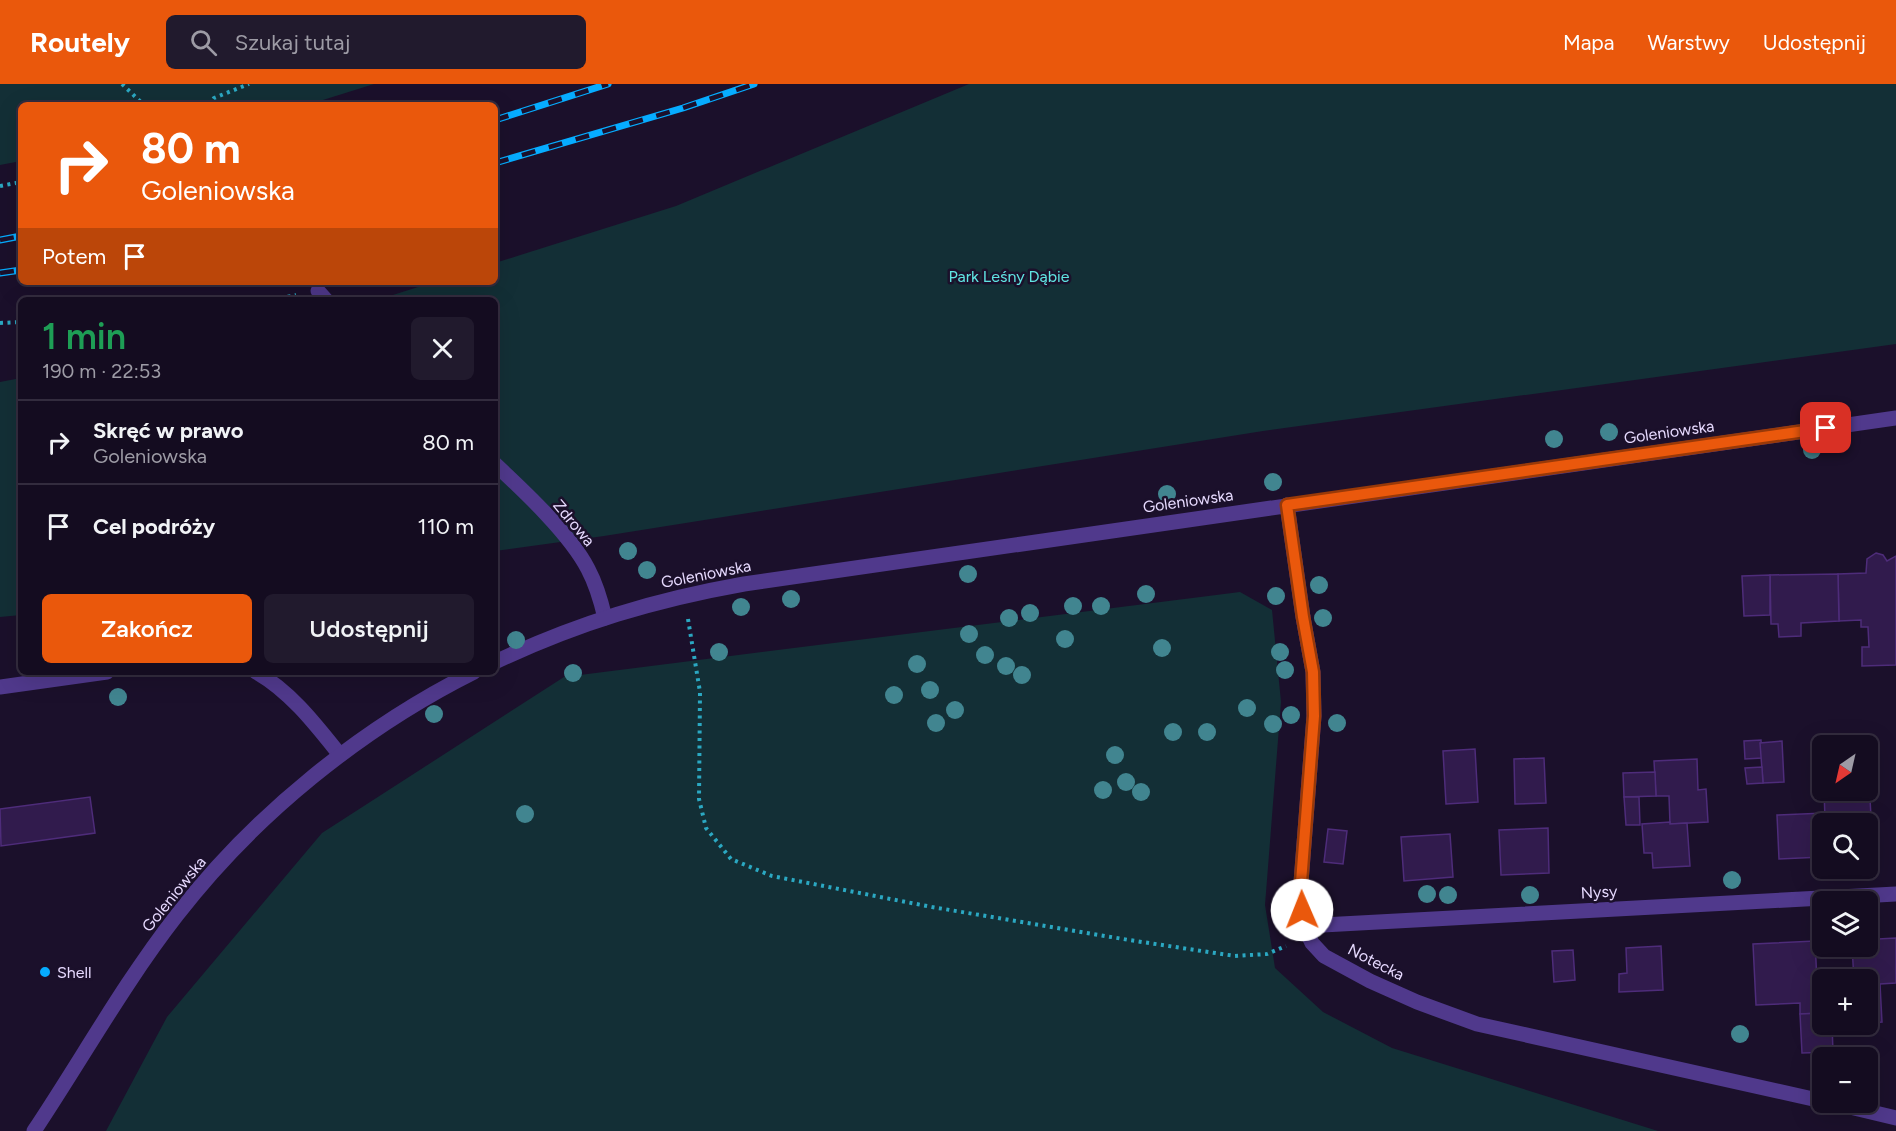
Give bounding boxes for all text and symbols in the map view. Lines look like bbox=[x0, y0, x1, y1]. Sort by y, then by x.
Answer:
search box bbox=[166, 15, 586, 69]
text: Routely bbox=[30, 25, 130, 59]
icon: search bbox=[187, 26, 220, 59]
text: Szukaj tutaj bbox=[235, 29, 350, 56]
text: Mapa bbox=[1563, 30, 1614, 55]
text: Warstwy bbox=[1647, 30, 1730, 55]
text: Udostępnij bbox=[1763, 30, 1866, 55]
text: 80 m bbox=[141, 123, 241, 174]
icon: right bbox=[42, 126, 120, 204]
text: Goleniowska bbox=[141, 174, 295, 207]
icon: arrive bbox=[118, 240, 151, 273]
text: Potem bbox=[42, 243, 106, 270]
park label: Park Leśny Dąbie bbox=[948, 267, 1070, 286]
text: 1 min bbox=[42, 315, 126, 358]
button: close bbox=[411, 317, 474, 380]
text: 190 m · 22:53 bbox=[42, 359, 161, 383]
pin bbox=[1800, 402, 1851, 453]
icon: arrive bbox=[1809, 411, 1842, 444]
street label: Goleniowska bbox=[1623, 416, 1715, 448]
text: Skręć w prawo bbox=[93, 417, 243, 444]
icon: right bbox=[42, 426, 75, 459]
text: 80 m bbox=[422, 429, 474, 456]
text: Goleniowska bbox=[93, 444, 207, 468]
street label: Goleniowska bbox=[1142, 485, 1234, 517]
street label: Zdrowa bbox=[549, 496, 599, 550]
icon: arrive bbox=[42, 510, 75, 543]
text: Cel podróży bbox=[93, 513, 215, 540]
text: 110 m bbox=[418, 513, 474, 540]
street label: Goleniowska bbox=[659, 556, 753, 592]
button: Zakończ bbox=[42, 594, 252, 663]
button: Udostępnij bbox=[264, 594, 474, 663]
north arrow bbox=[1812, 735, 1878, 801]
map controls bbox=[1812, 735, 1878, 1113]
button: search bbox=[1812, 813, 1878, 879]
street label: Goleniowska bbox=[138, 853, 210, 935]
position arrow bbox=[1270, 878, 1334, 942]
street label: Nysy bbox=[1580, 882, 1618, 902]
button: layers bbox=[1812, 891, 1878, 957]
street label: Notecka bbox=[1345, 940, 1407, 984]
place label: Shell bbox=[57, 963, 92, 982]
marker: Shell bbox=[38, 965, 52, 979]
button: + bbox=[1812, 969, 1878, 1035]
button: − bbox=[1812, 1047, 1878, 1113]

